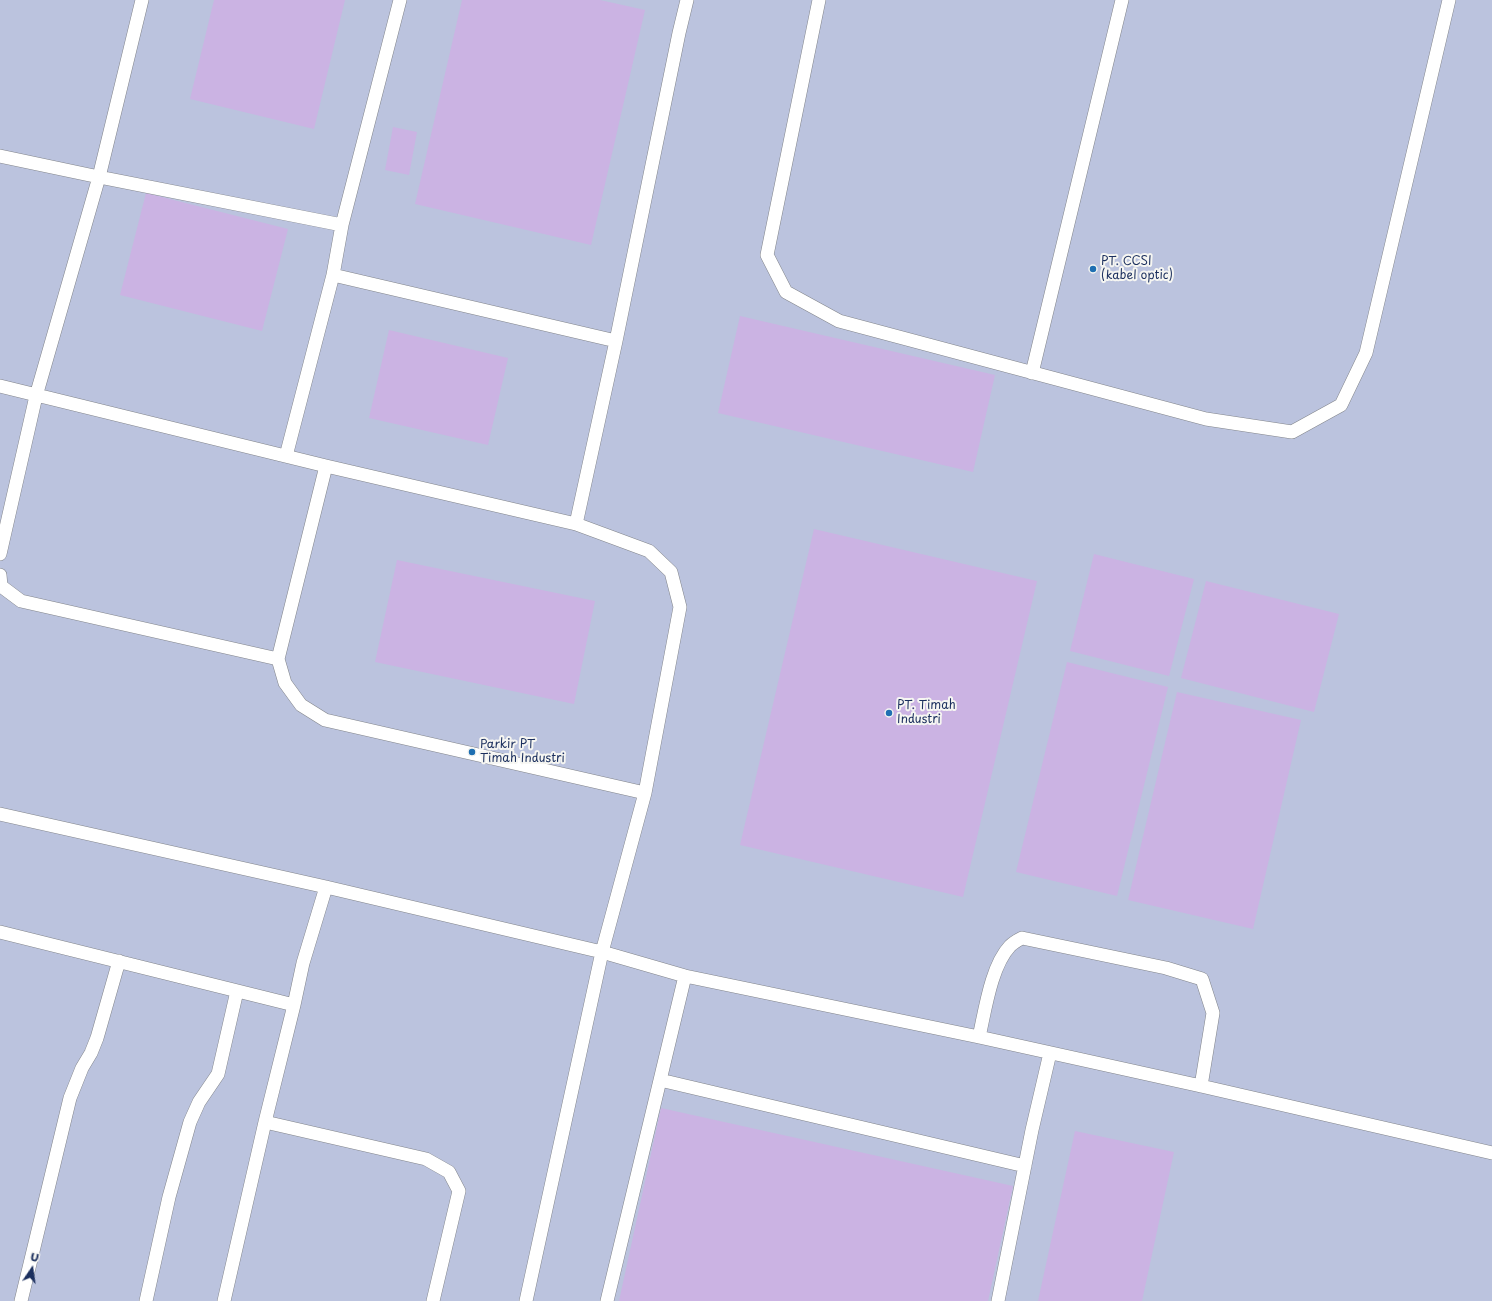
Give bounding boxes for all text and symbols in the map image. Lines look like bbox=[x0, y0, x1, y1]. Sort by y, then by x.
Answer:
place label: PT. CCSI (kabel optic) bbox=[1101, 255, 1173, 283]
marker: PT. CCSI (kabel optic) bbox=[1088, 264, 1098, 274]
place label: PT. Timah Industri bbox=[897, 699, 956, 727]
marker: PT. Timah Industri bbox=[884, 708, 894, 718]
place label: Parkir PT Timah Industri bbox=[480, 738, 565, 766]
marker: Parkir PT Timah Industri bbox=[467, 747, 477, 757]
text: U bbox=[29, 1248, 41, 1266]
north arrow bbox=[12, 1249, 52, 1289]

